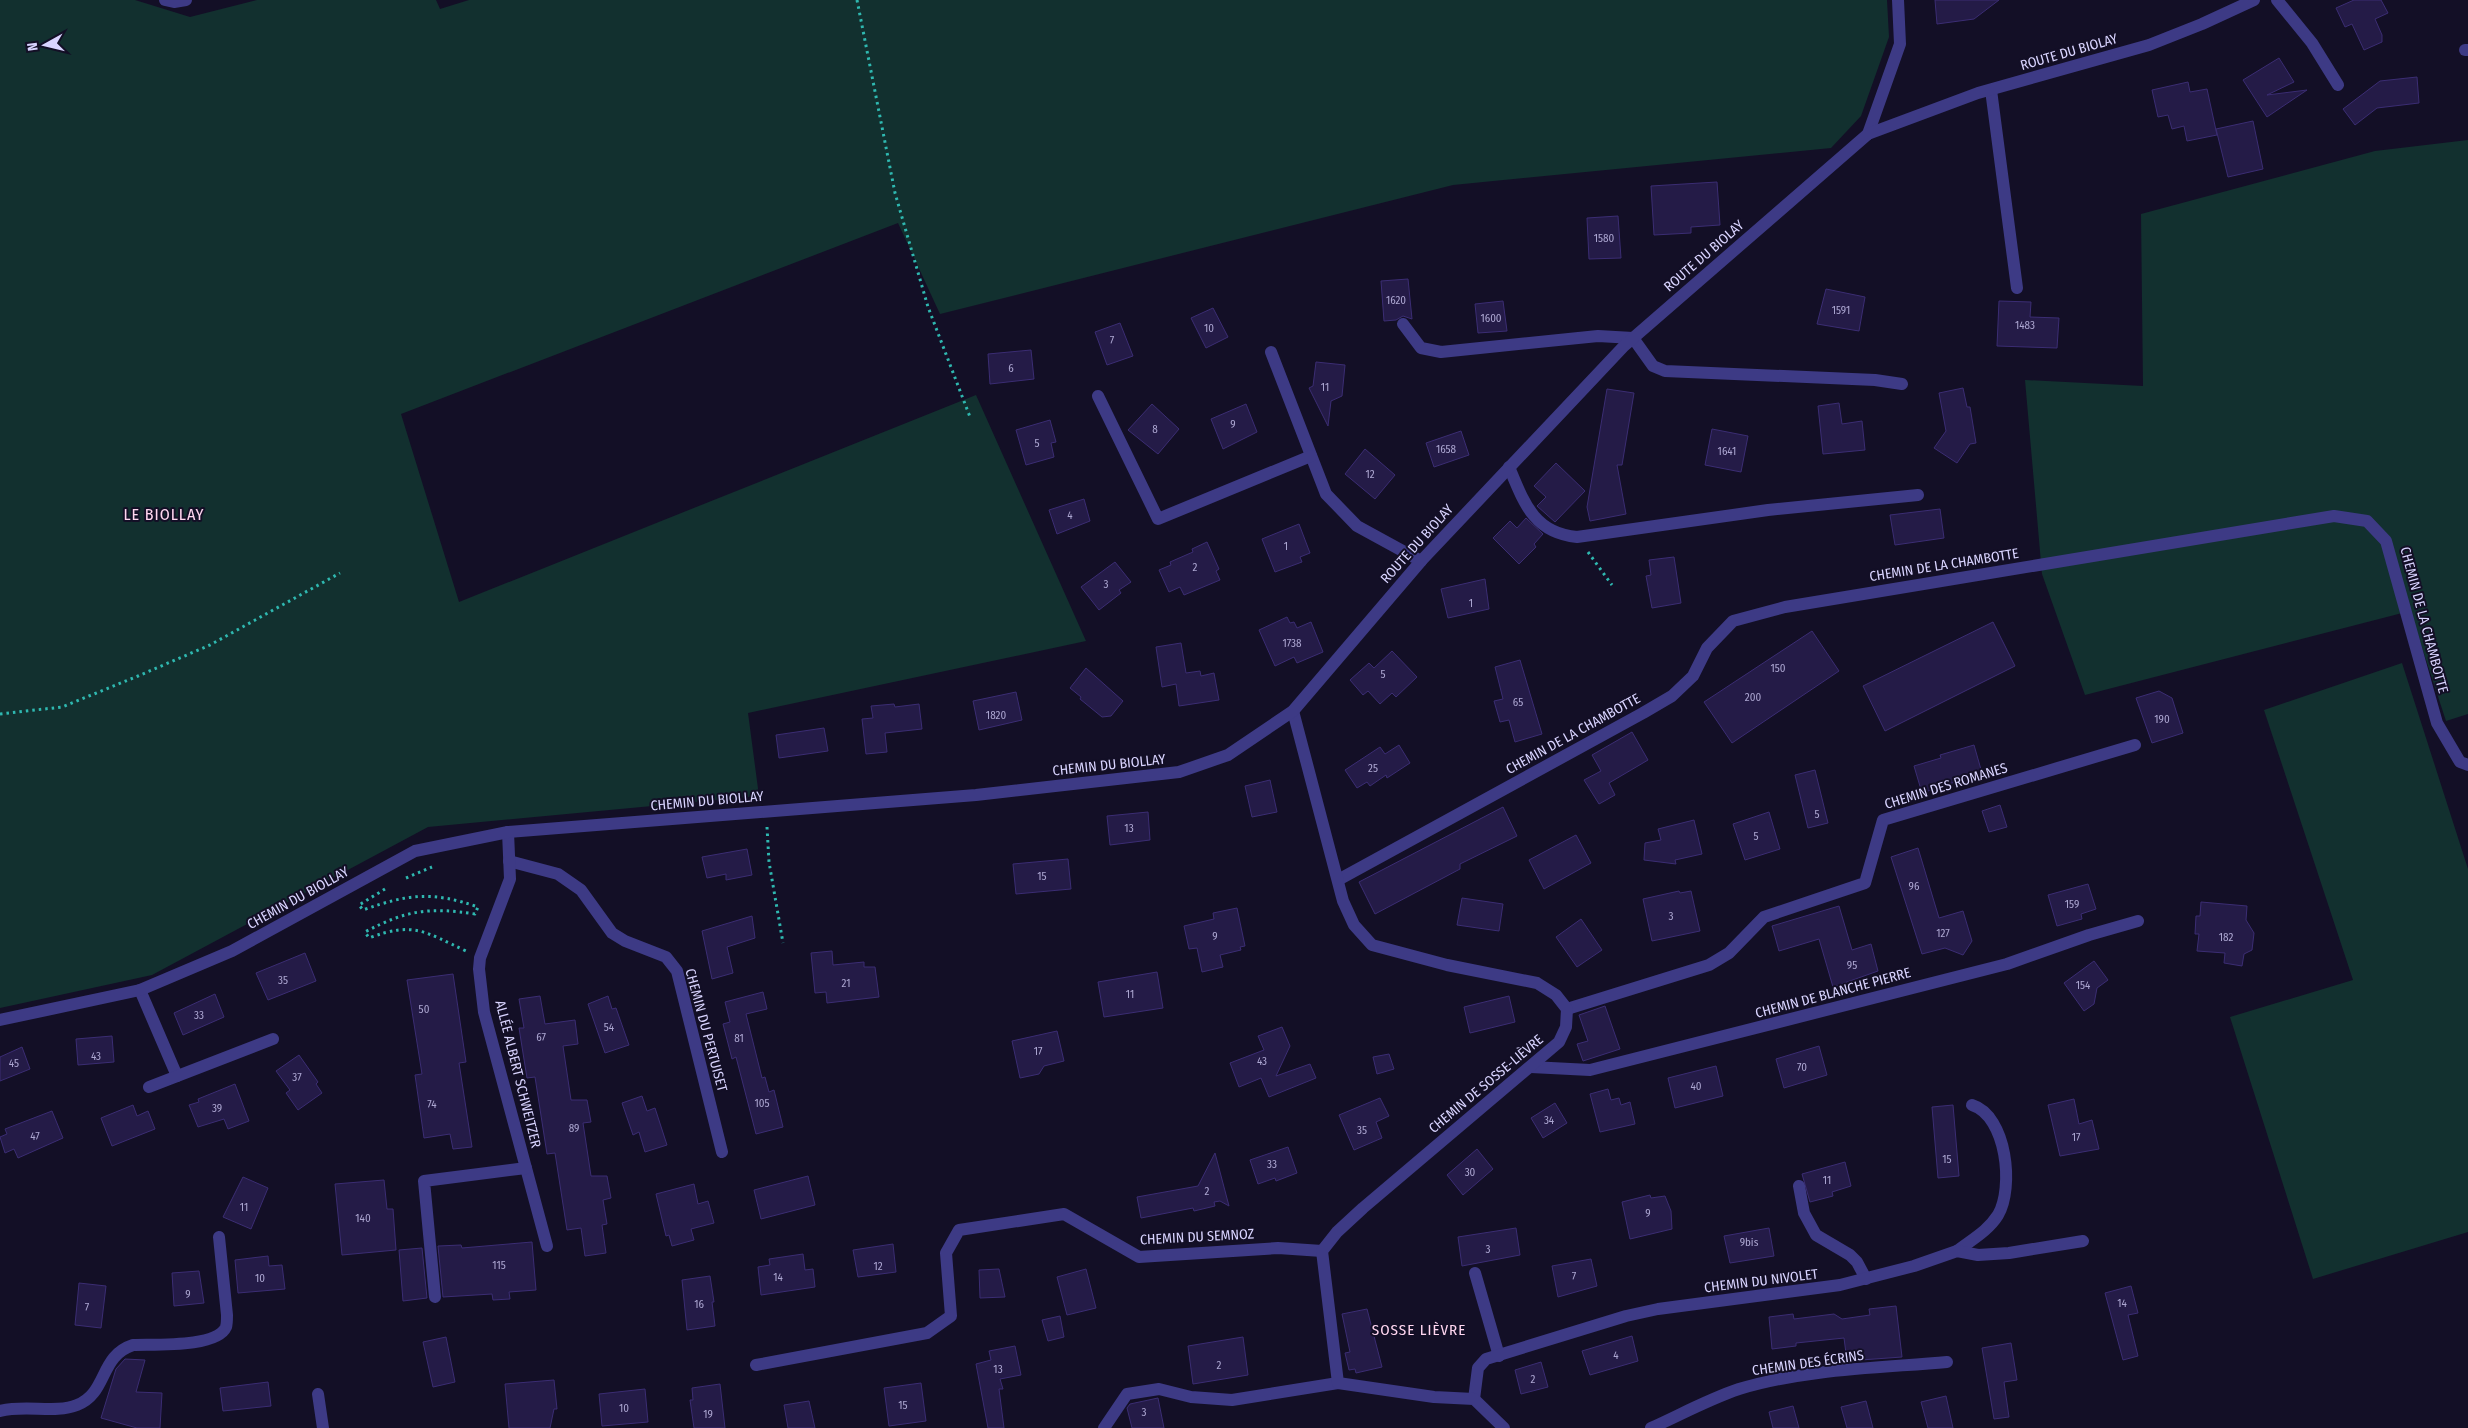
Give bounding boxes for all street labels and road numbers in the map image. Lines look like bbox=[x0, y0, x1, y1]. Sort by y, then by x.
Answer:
street label: ROUTE DU BIOLAY bbox=[2018, 30, 2120, 74]
street label: ROUTE DU BIOLAY bbox=[1660, 217, 1748, 295]
street label: ROUTE DU BIOLAY bbox=[1377, 501, 1457, 587]
street label: CHEMIN DE LA CHAMBOTTE bbox=[1868, 545, 2020, 585]
street label: CHEMIN DE LA CHAMBOTTE bbox=[2396, 545, 2452, 695]
street label: CHEMIN DE LA CHAMBOTTE bbox=[1503, 690, 1643, 778]
street label: CHEMIN DU BIOLLAY bbox=[1052, 751, 1166, 779]
street label: CHEMIN DES ROMANES bbox=[1882, 759, 2010, 813]
street label: CHEMIN DU BIOLLAY bbox=[650, 788, 764, 814]
street label: CHEMIN DU BIOLLAY bbox=[244, 863, 352, 933]
street label: CHEMIN DE BLANCHE PIERRE bbox=[1753, 964, 1913, 1022]
street label: CHEMIN DU PERTUISET bbox=[681, 967, 731, 1094]
street label: ALLÉE ALBERT SCHWEITZER bbox=[491, 998, 546, 1150]
street label: CHEMIN DE SOSSE-LIÈVRE bbox=[1425, 1030, 1547, 1137]
street label: CHEMIN DU SEMNOZ bbox=[1140, 1226, 1255, 1248]
street label: CHEMIN DU NIVOLET bbox=[1703, 1266, 1819, 1296]
street label: CHEMIN DES ÉCRINS bbox=[1751, 1346, 1865, 1379]

